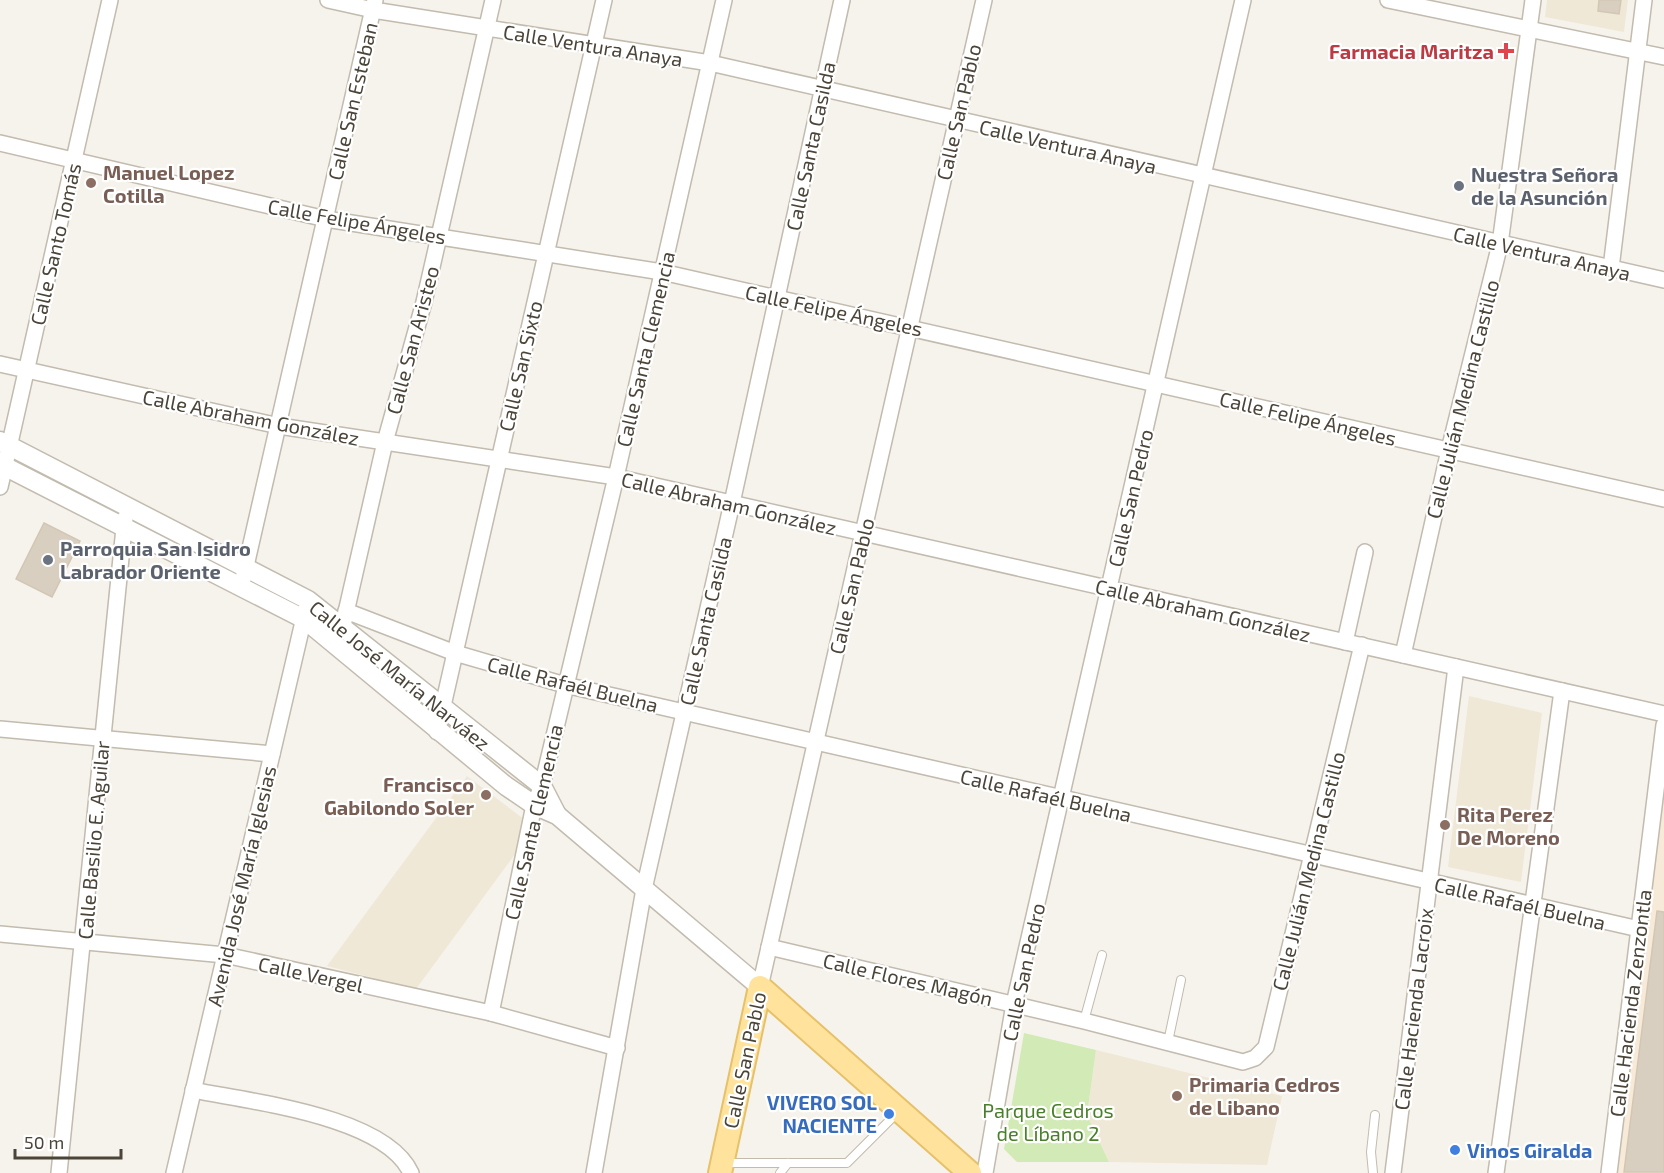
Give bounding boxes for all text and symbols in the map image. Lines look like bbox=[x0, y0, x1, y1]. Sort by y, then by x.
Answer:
street label: Calle Ventura Anaya bbox=[502, 19, 684, 71]
street label: Calle San Esteban bbox=[322, 20, 382, 182]
place label: Farmacia Maritza bbox=[1329, 39, 1494, 63]
street label: Calle San Pablo bbox=[931, 42, 985, 182]
marker: Farmacia Maritza bbox=[1499, 44, 1513, 58]
street label: Calle Santa Casilda bbox=[780, 59, 840, 233]
street label: Calle Ventura Anaya bbox=[977, 114, 1159, 178]
place label: Manuel Lopez Cotilla bbox=[103, 160, 235, 207]
street label: Calle Santo Tomás bbox=[25, 161, 85, 327]
place label: Nuestra Señora de la Asunción bbox=[1471, 162, 1618, 209]
marker: Manuel Lopez Cotilla bbox=[84, 176, 98, 190]
marker: Nuestra Señora de la Asunción bbox=[1452, 179, 1466, 193]
street label: Calle Felipe Ángeles bbox=[266, 194, 448, 248]
street label: Calle Ventura Anaya bbox=[1451, 221, 1633, 285]
street label: Calle Santa Clemencia bbox=[611, 249, 679, 449]
street label: Calle San Aristeo bbox=[381, 263, 443, 417]
street label: Calle Julián Medina Castillo bbox=[1421, 277, 1503, 521]
street label: Calle Felipe Ángeles bbox=[743, 279, 925, 341]
street label: Calle San Sixto bbox=[493, 298, 547, 434]
street label: Calle Abraham González bbox=[141, 384, 361, 450]
street label: Calle Felipe Ángeles bbox=[1217, 386, 1399, 450]
street label: Calle San Pedro bbox=[1102, 427, 1158, 569]
street label: Calle Abraham González bbox=[619, 467, 839, 539]
street label: Calle San Pablo bbox=[824, 516, 878, 656]
street label: Calle Santa Casilda bbox=[674, 534, 736, 708]
place label: Parroquia San Isidro Labrador Oriente bbox=[60, 536, 251, 583]
marker: Parroquia San Isidro Labrador Oriente bbox=[41, 553, 55, 567]
street label: Calle Abraham González bbox=[1093, 574, 1313, 646]
street label: Calle José María Narváez bbox=[305, 595, 495, 755]
street label: Calle Rafaél Buelna bbox=[485, 651, 661, 717]
street label: Calle Santa Clemencia bbox=[499, 722, 567, 922]
street label: Calle Basilio E. Aguilar bbox=[72, 740, 114, 940]
street label: Calle Julián Medina Castillo bbox=[1267, 749, 1349, 993]
street label: Avenida José María Iglesias bbox=[202, 763, 280, 1009]
street label: Calle Rafaél Buelna bbox=[958, 764, 1134, 826]
place label: Francisco Gabilondo Soler bbox=[324, 772, 474, 819]
marker: Francisco Gabilondo Soler bbox=[479, 788, 493, 802]
place label: Rita Perez De Moreno bbox=[1457, 802, 1560, 849]
marker: Rita Perez De Moreno bbox=[1438, 818, 1452, 832]
street label: Calle Rafaél Buelna bbox=[1432, 872, 1608, 934]
street label: Calle Hacienda Zenzontla bbox=[1604, 888, 1656, 1118]
street label: Calle San Pedro bbox=[997, 901, 1049, 1043]
street label: Calle Hacienda Lacroix bbox=[1389, 906, 1437, 1111]
street label: Calle Flores Magón bbox=[821, 948, 995, 1010]
street label: Calle Vergel bbox=[256, 951, 366, 997]
street label: Calle San Pablo bbox=[718, 989, 770, 1131]
place label: Primaria Cedros de Libano bbox=[1189, 1072, 1340, 1119]
marker: Primaria Cedros de Libano bbox=[1170, 1089, 1184, 1103]
place label: VIVERO SOL NACIENTE bbox=[767, 1090, 877, 1137]
park label: Parque Cedros de Líbano 2 bbox=[982, 1098, 1114, 1145]
marker: VIVERO SOL NACIENTE bbox=[882, 1107, 896, 1121]
scale bar bbox=[15, 1122, 122, 1160]
text: 50 m bbox=[24, 1131, 64, 1153]
place label: Vinos Giralda bbox=[1467, 1138, 1592, 1162]
marker: Vinos Giralda bbox=[1448, 1143, 1462, 1157]

